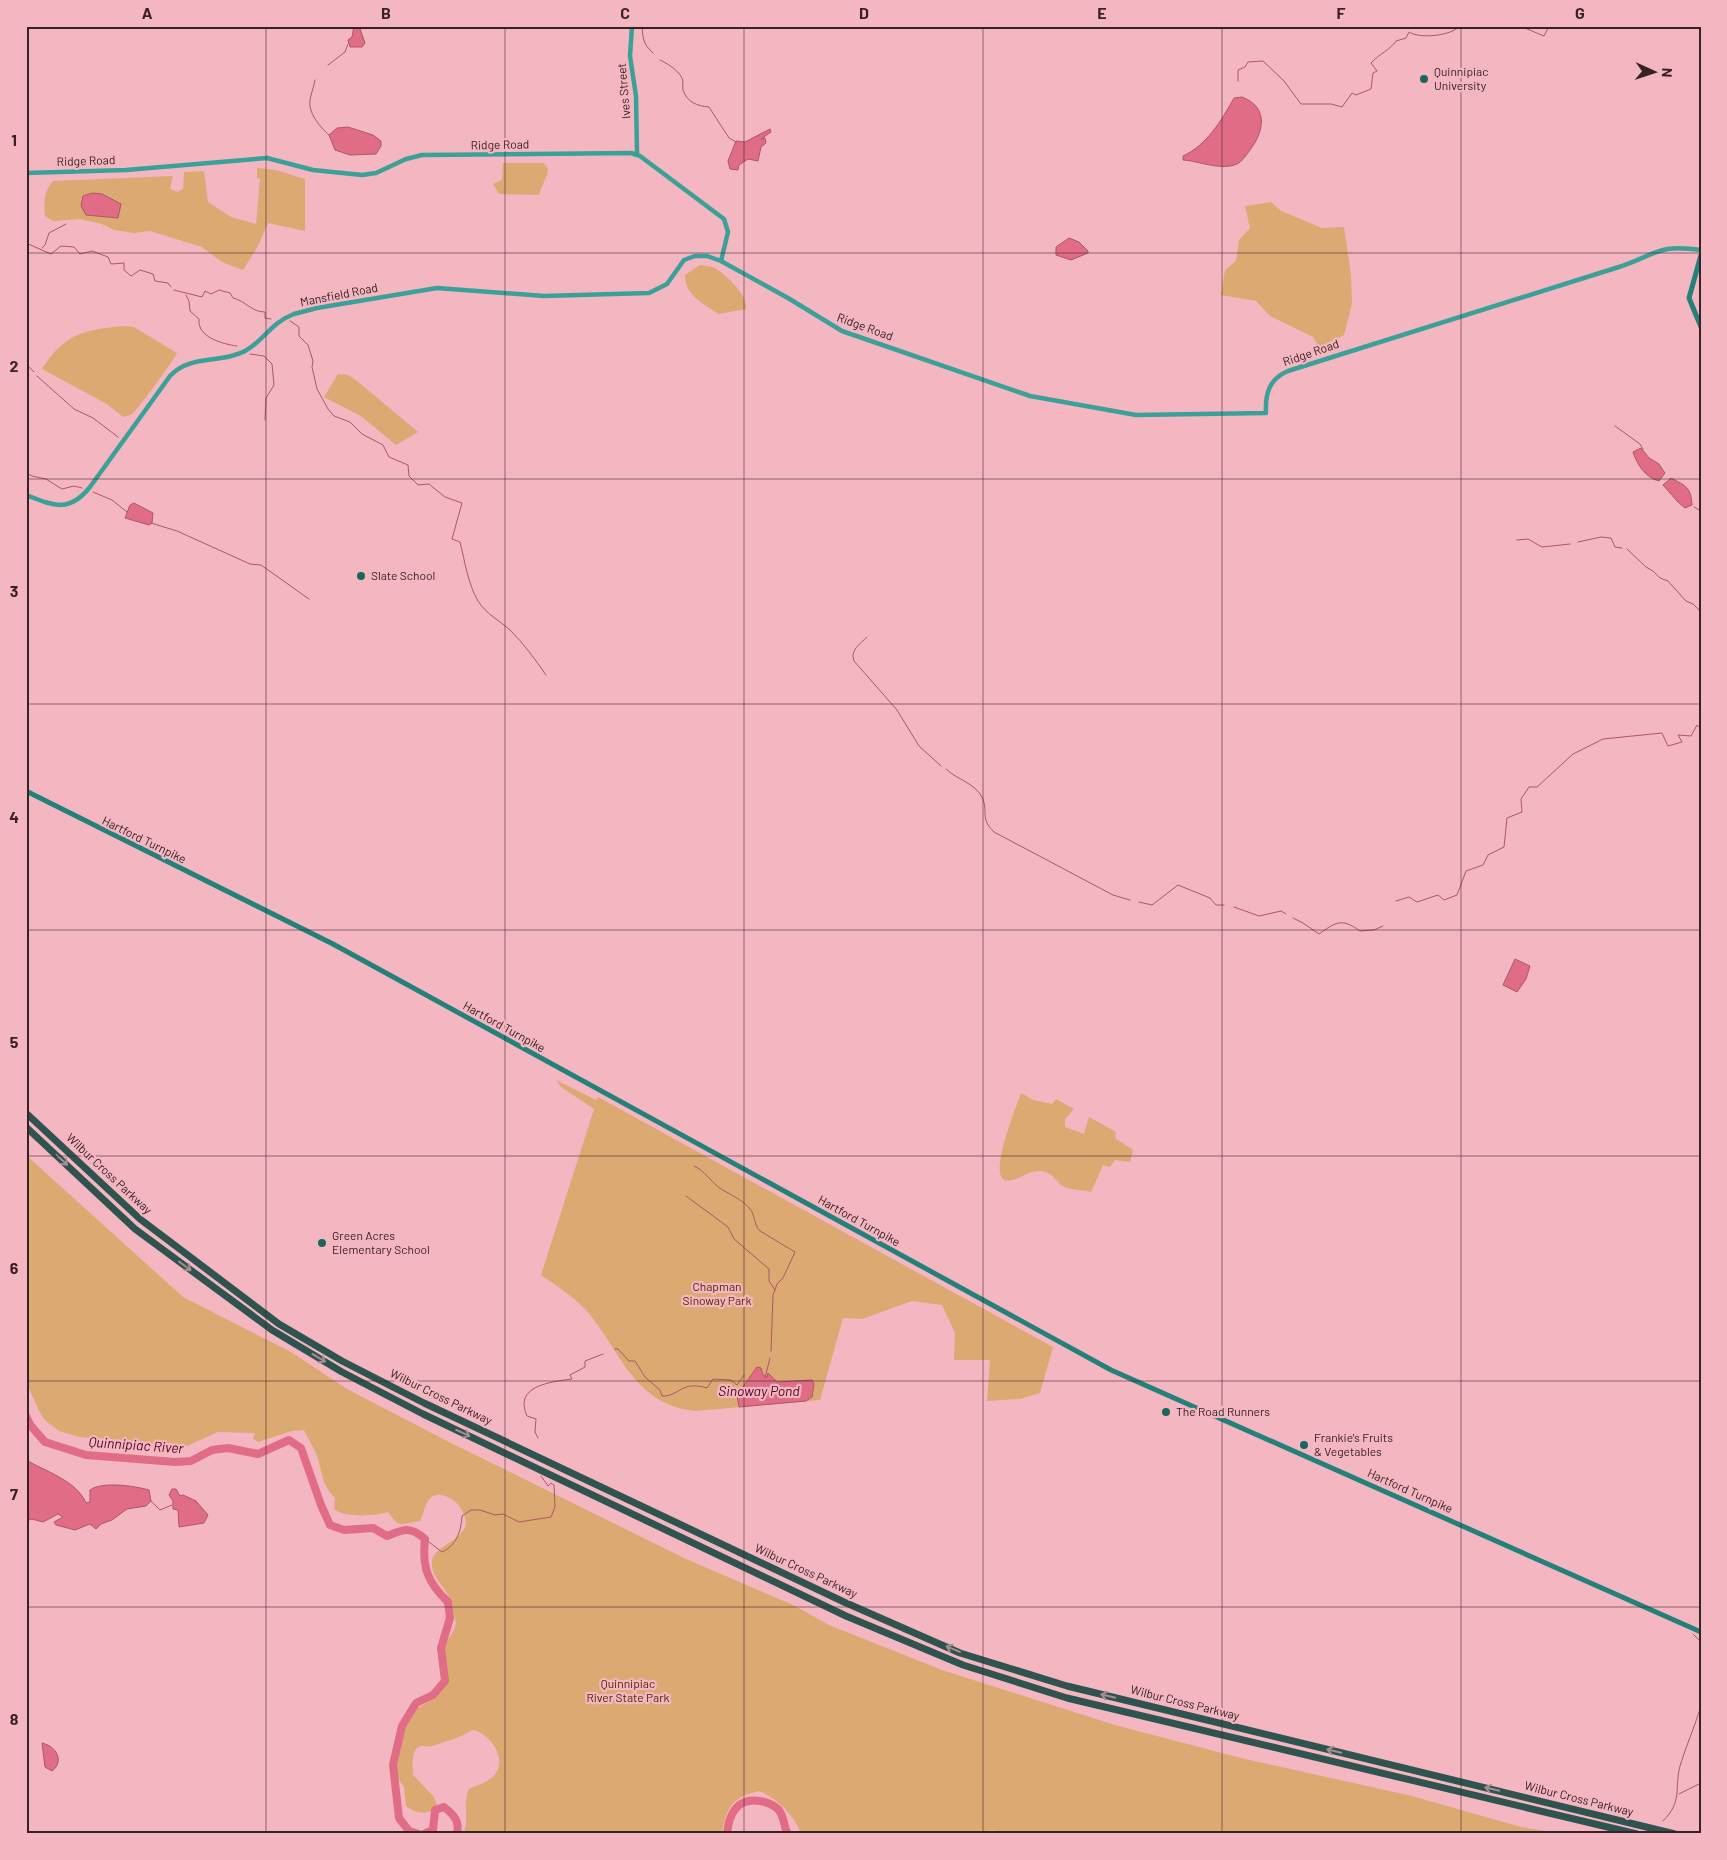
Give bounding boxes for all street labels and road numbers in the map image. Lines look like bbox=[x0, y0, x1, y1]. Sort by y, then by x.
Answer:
street label: Ives Street bbox=[614, 63, 632, 120]
street label: Ridge Road bbox=[471, 136, 529, 152]
street label: Ridge Road bbox=[56, 152, 116, 168]
street label: Mansfield Road bbox=[299, 280, 379, 308]
street label: Ridge Road bbox=[835, 309, 895, 343]
street label: Ridge Road bbox=[1281, 336, 1341, 368]
street label: Hartford Turnpike bbox=[100, 813, 189, 866]
street label: Hartford Turnpike bbox=[461, 998, 548, 1055]
street label: Wilbur Cross Parkway bbox=[64, 1130, 156, 1217]
street label: Hartford Turnpike bbox=[816, 1192, 903, 1249]
street label: Wilbur Cross Parkway bbox=[388, 1365, 495, 1427]
street label: Hartford Turnpike bbox=[1366, 1465, 1455, 1515]
street label: Wilbur Cross Parkway bbox=[753, 1540, 860, 1600]
street label: Wilbur Cross Parkway bbox=[1129, 1682, 1242, 1722]
street label: Wilbur Cross Parkway bbox=[1523, 1778, 1636, 1818]

